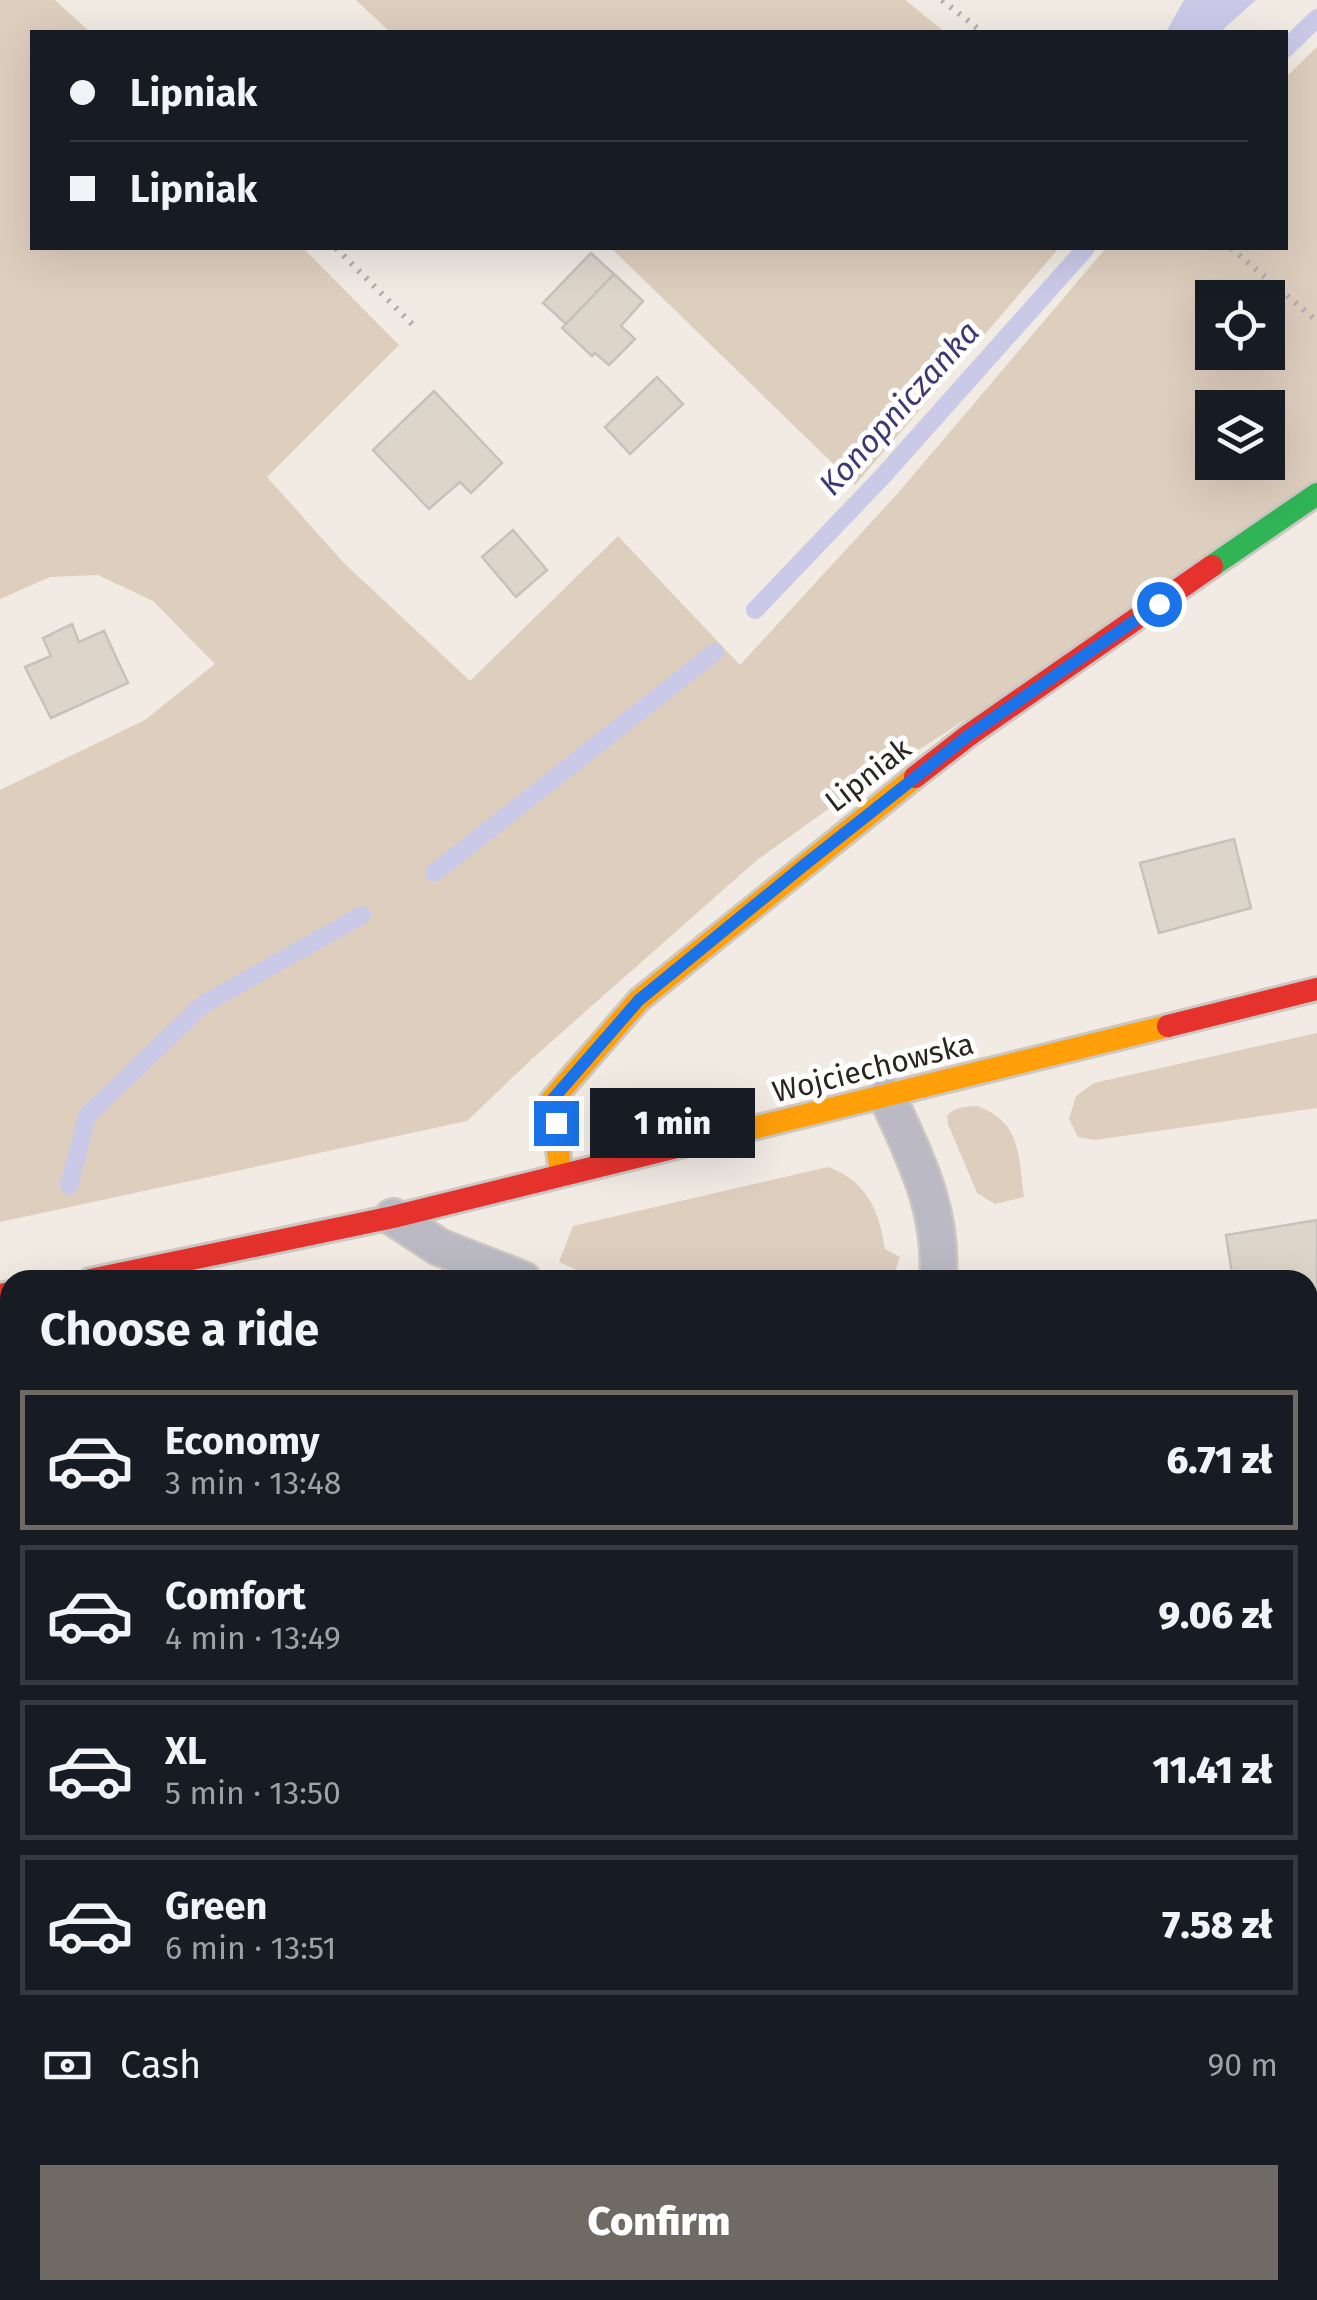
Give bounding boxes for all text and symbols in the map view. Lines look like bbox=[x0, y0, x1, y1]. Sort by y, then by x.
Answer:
text: Lipniak bbox=[130, 70, 257, 116]
text: Lipniak bbox=[130, 166, 257, 212]
map controls bbox=[1195, 280, 1285, 480]
button: locate bbox=[1195, 280, 1285, 370]
water label: Konopniczanka bbox=[811, 313, 987, 503]
button: layers bbox=[1195, 390, 1285, 480]
route start bbox=[1137, 582, 1182, 627]
street label: Lipniak bbox=[818, 730, 919, 820]
street label: Wojciechowska bbox=[769, 1026, 977, 1110]
callout: 1 min bbox=[591, 1088, 756, 1158]
route end bbox=[534, 1101, 579, 1146]
text: 1 min bbox=[634, 1104, 711, 1142]
text: Choose a ride bbox=[40, 1303, 319, 1357]
icon: car bbox=[45, 1415, 135, 1505]
text: Economy bbox=[165, 1418, 320, 1464]
text: 6.71 zł bbox=[1167, 1437, 1273, 1483]
text: 3 min · 13:48 bbox=[165, 1464, 341, 1502]
icon: car bbox=[45, 1570, 135, 1660]
text: Comfort bbox=[165, 1573, 306, 1619]
text: 9.06 zł bbox=[1158, 1592, 1273, 1638]
text: 4 min · 13:49 bbox=[165, 1619, 341, 1657]
icon: car bbox=[45, 1725, 135, 1815]
text: XL bbox=[165, 1728, 207, 1774]
text: 11.41 zł bbox=[1152, 1747, 1273, 1793]
text: 5 min · 13:50 bbox=[165, 1774, 341, 1812]
icon: car bbox=[45, 1880, 135, 1970]
text: Green bbox=[165, 1883, 268, 1929]
text: 7.58 zł bbox=[1162, 1902, 1273, 1948]
text: 6 min · 13:51 bbox=[165, 1929, 336, 1967]
icon: cash bbox=[40, 2038, 95, 2093]
text: Cash bbox=[120, 2042, 201, 2088]
text: 90 m bbox=[1207, 2046, 1278, 2084]
button: Confirm bbox=[40, 2165, 1278, 2280]

